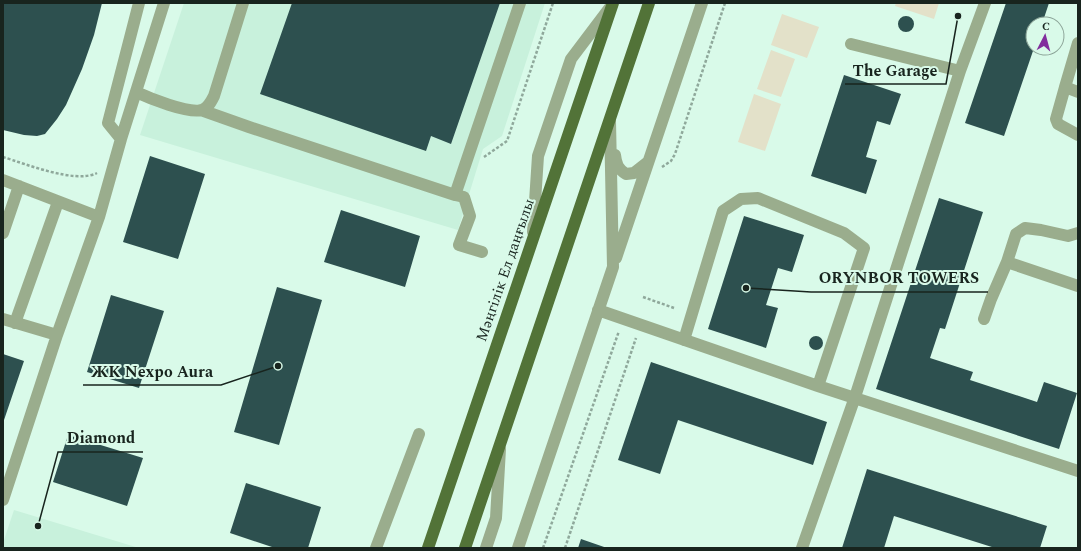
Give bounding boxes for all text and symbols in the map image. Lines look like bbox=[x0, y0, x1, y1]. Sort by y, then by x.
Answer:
north arrow bbox=[1025, 16, 1065, 56]
text: С bbox=[1041, 18, 1051, 35]
callout: The Garage bbox=[845, 56, 946, 84]
text: The Garage bbox=[852, 59, 938, 83]
street label: Мәңгілік Ел даңғылы bbox=[470, 196, 541, 345]
callout: ORYNBOR TOWERS bbox=[811, 264, 988, 292]
text: ORYNBOR TOWERS bbox=[819, 266, 979, 290]
callout: ЖК Nexpo Aura bbox=[83, 357, 221, 385]
text: ЖК Nexpo Aura bbox=[91, 360, 214, 384]
callout: Diamond bbox=[58, 424, 143, 452]
text: Diamond bbox=[67, 426, 135, 450]

